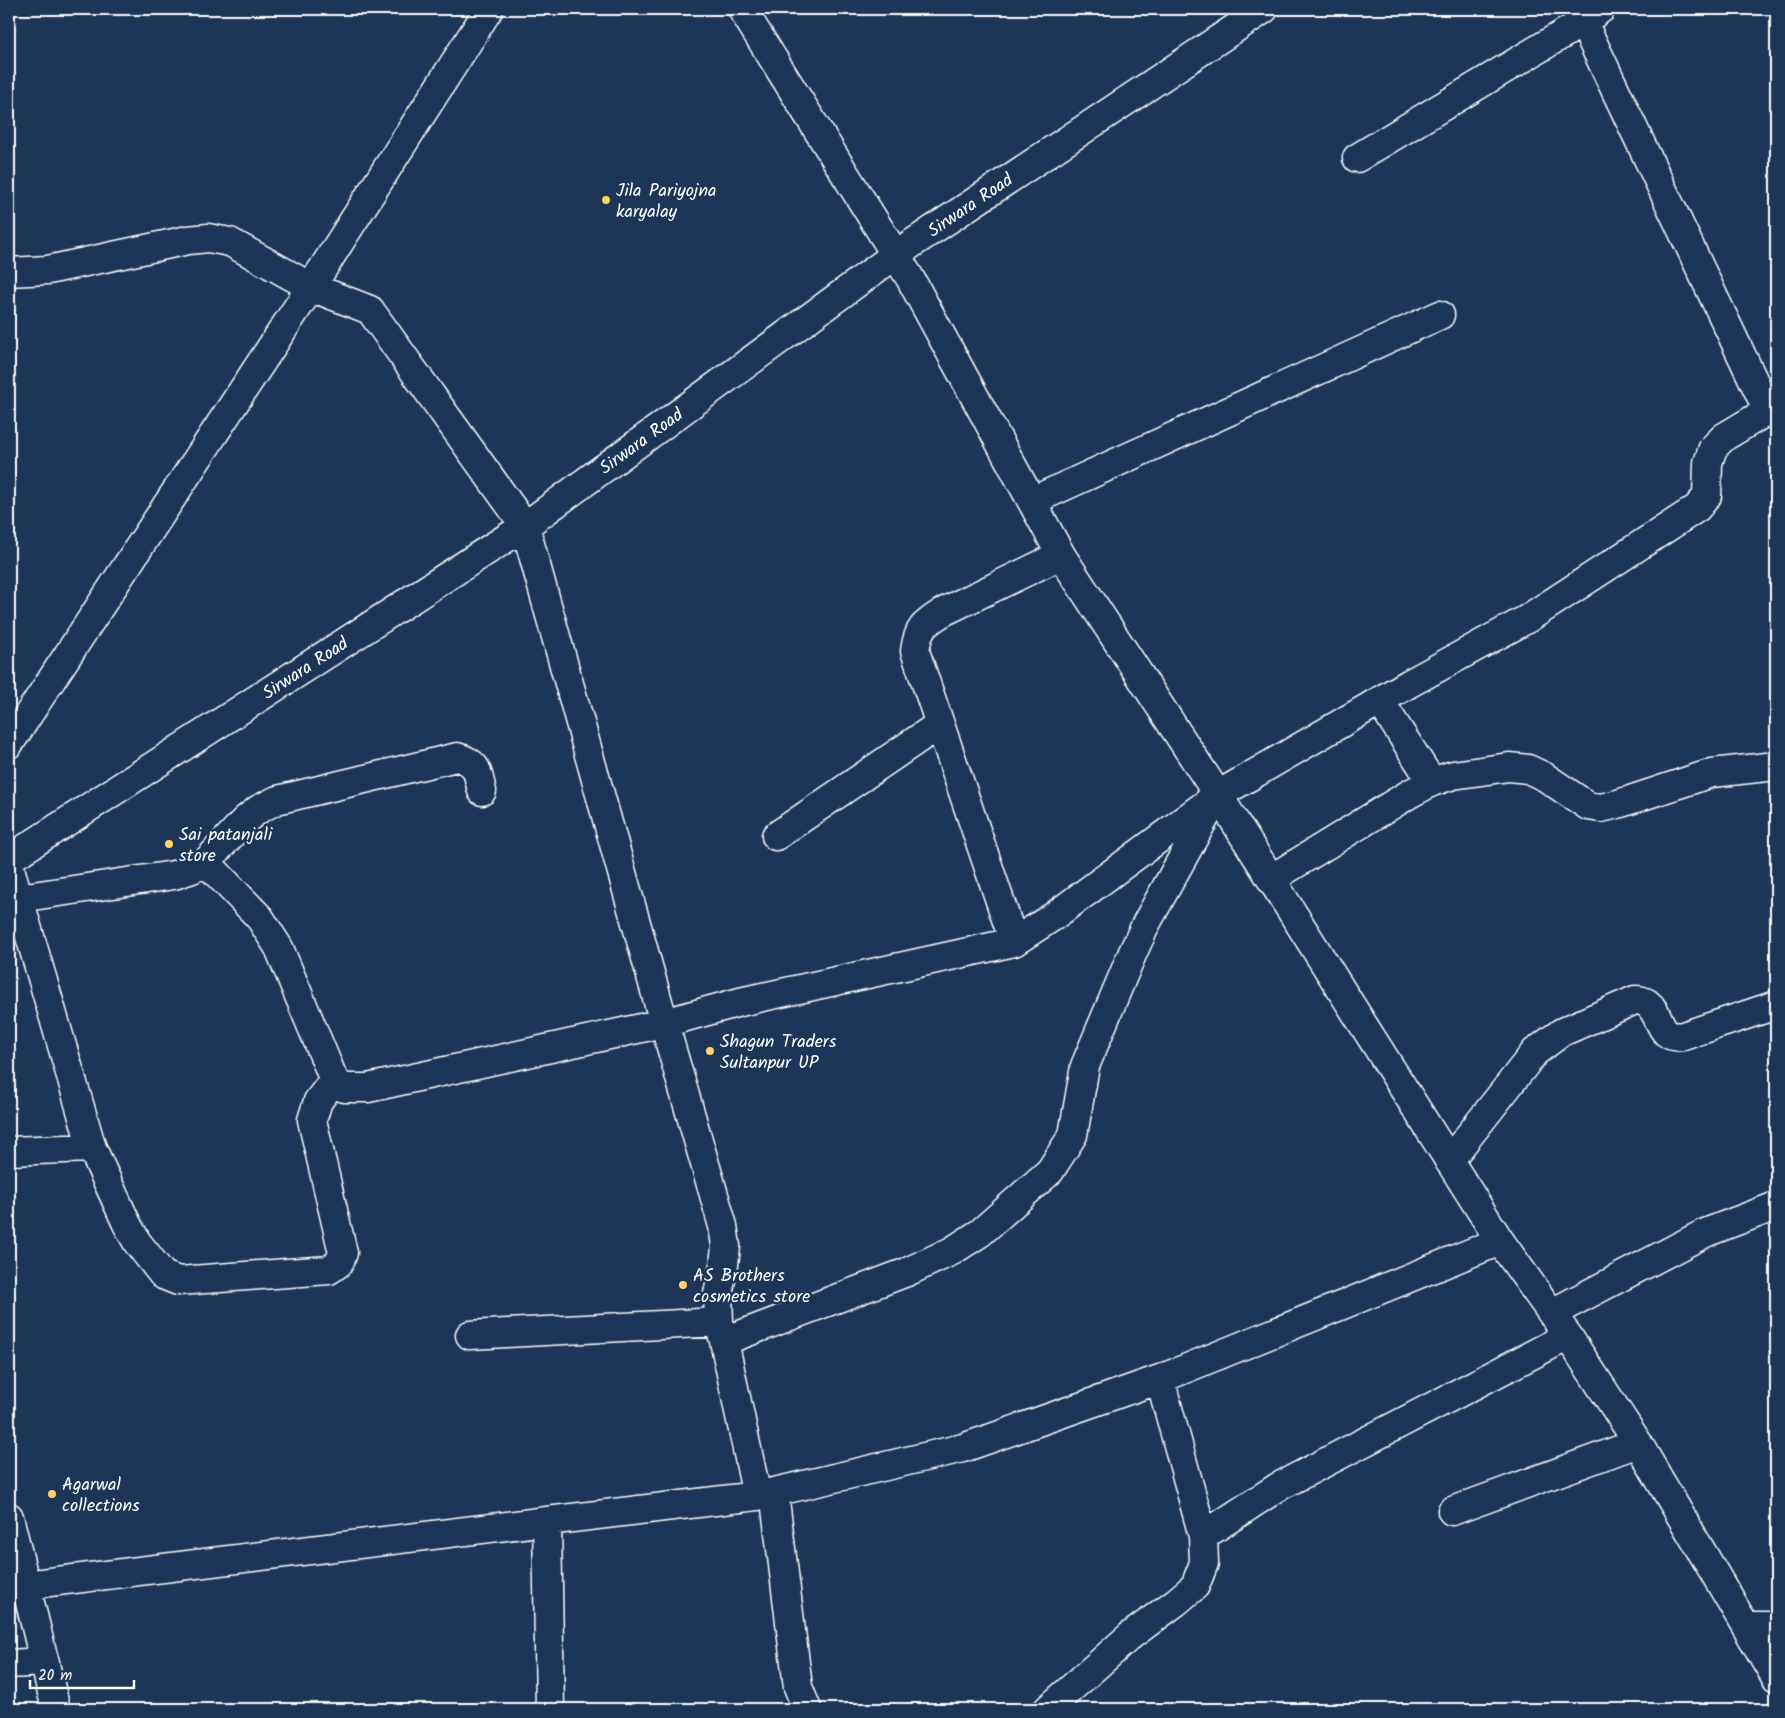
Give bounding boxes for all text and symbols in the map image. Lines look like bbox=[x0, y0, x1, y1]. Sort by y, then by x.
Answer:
street label: Sirwara Road bbox=[922, 166, 1020, 246]
place label: Jila Pariyojna karyalay bbox=[616, 177, 716, 227]
marker: Jila Pariyojna karyalay bbox=[600, 194, 612, 206]
street label: Sirwara Road bbox=[594, 401, 691, 483]
street label: Sirwara Road bbox=[257, 630, 356, 708]
place label: Sai patanjali store bbox=[179, 821, 273, 871]
marker: Sai patanjali store bbox=[163, 838, 175, 850]
place label: Shagun Traders Sultanpur UP bbox=[720, 1028, 837, 1078]
marker: Shagun Traders Sultanpur UP bbox=[704, 1045, 716, 1057]
place label: AS Brothers cosmetics store bbox=[693, 1262, 810, 1312]
marker: AS Brothers cosmetics store bbox=[677, 1279, 689, 1291]
place label: Agarwal collections bbox=[62, 1471, 140, 1521]
marker: Agarwal collections bbox=[46, 1488, 58, 1500]
scale bar bbox=[30, 1658, 134, 1690]
text: 20 m bbox=[38, 1664, 72, 1688]

